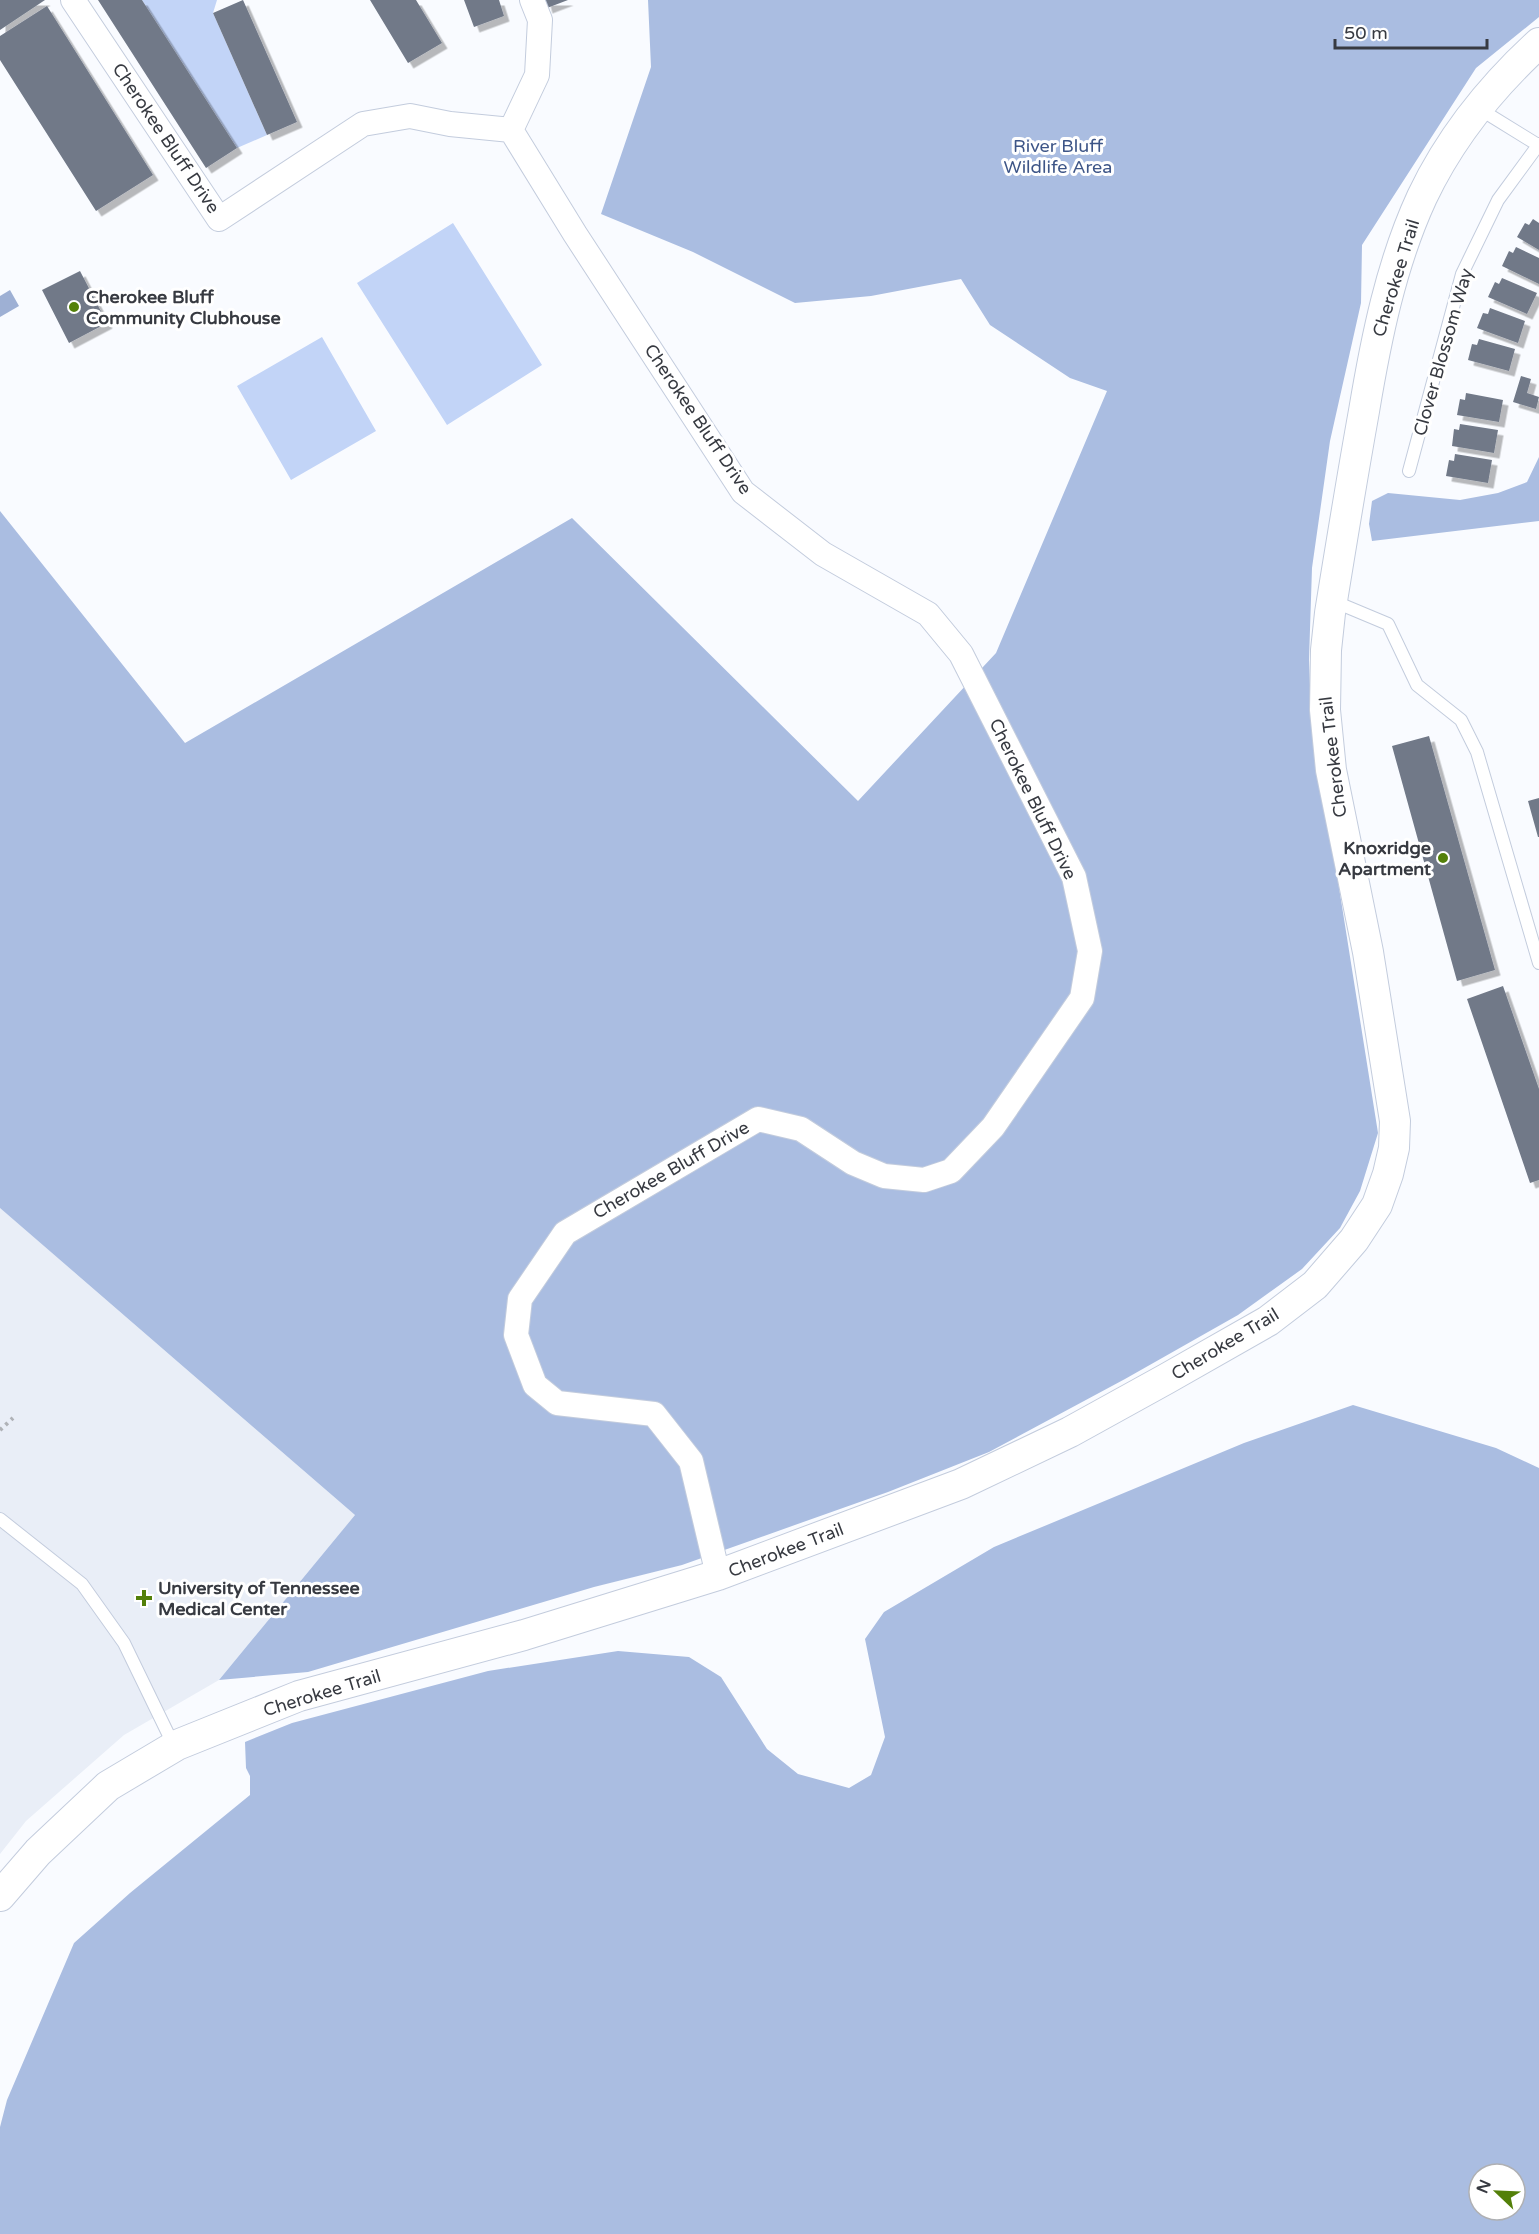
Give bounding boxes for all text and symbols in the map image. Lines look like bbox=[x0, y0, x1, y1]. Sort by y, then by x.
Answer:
scale bar bbox=[1335, 12, 1486, 50]
text: 50 m bbox=[1344, 22, 1388, 44]
street label: Cherokee Bluff Drive bbox=[107, 59, 225, 217]
park label: River Bluff Wildlife Area bbox=[1004, 135, 1112, 178]
street label: Cherokee Trail bbox=[1368, 217, 1424, 339]
street label: Clover Blossom Way bbox=[1409, 265, 1478, 438]
place label: Cherokee Bluff Community Clubhouse bbox=[86, 286, 281, 329]
marker: Cherokee Bluff Community Clubhouse bbox=[67, 300, 81, 314]
street label: Cherokee Bluff Drive bbox=[639, 340, 757, 498]
street label: Cherokee Trail bbox=[1315, 695, 1351, 819]
street label: Cherokee Bluff Drive bbox=[984, 715, 1082, 883]
place label: Knoxridge Apartment bbox=[1338, 837, 1431, 880]
marker: Knoxridge Apartment bbox=[1436, 851, 1450, 865]
street label: Cherokee Bluff Drive bbox=[589, 1116, 753, 1224]
street label: Cherokee Trail bbox=[1167, 1303, 1283, 1385]
street label: Cherokee Trail bbox=[725, 1518, 847, 1582]
place label: University of Tennessee Medical Center bbox=[158, 1577, 360, 1620]
marker: University of Tennessee Medical Center bbox=[135, 1589, 153, 1607]
street label: Cherokee Trail bbox=[261, 1665, 383, 1721]
north arrow bbox=[1467, 2162, 1527, 2222]
text: N bbox=[1472, 2177, 1496, 2196]

